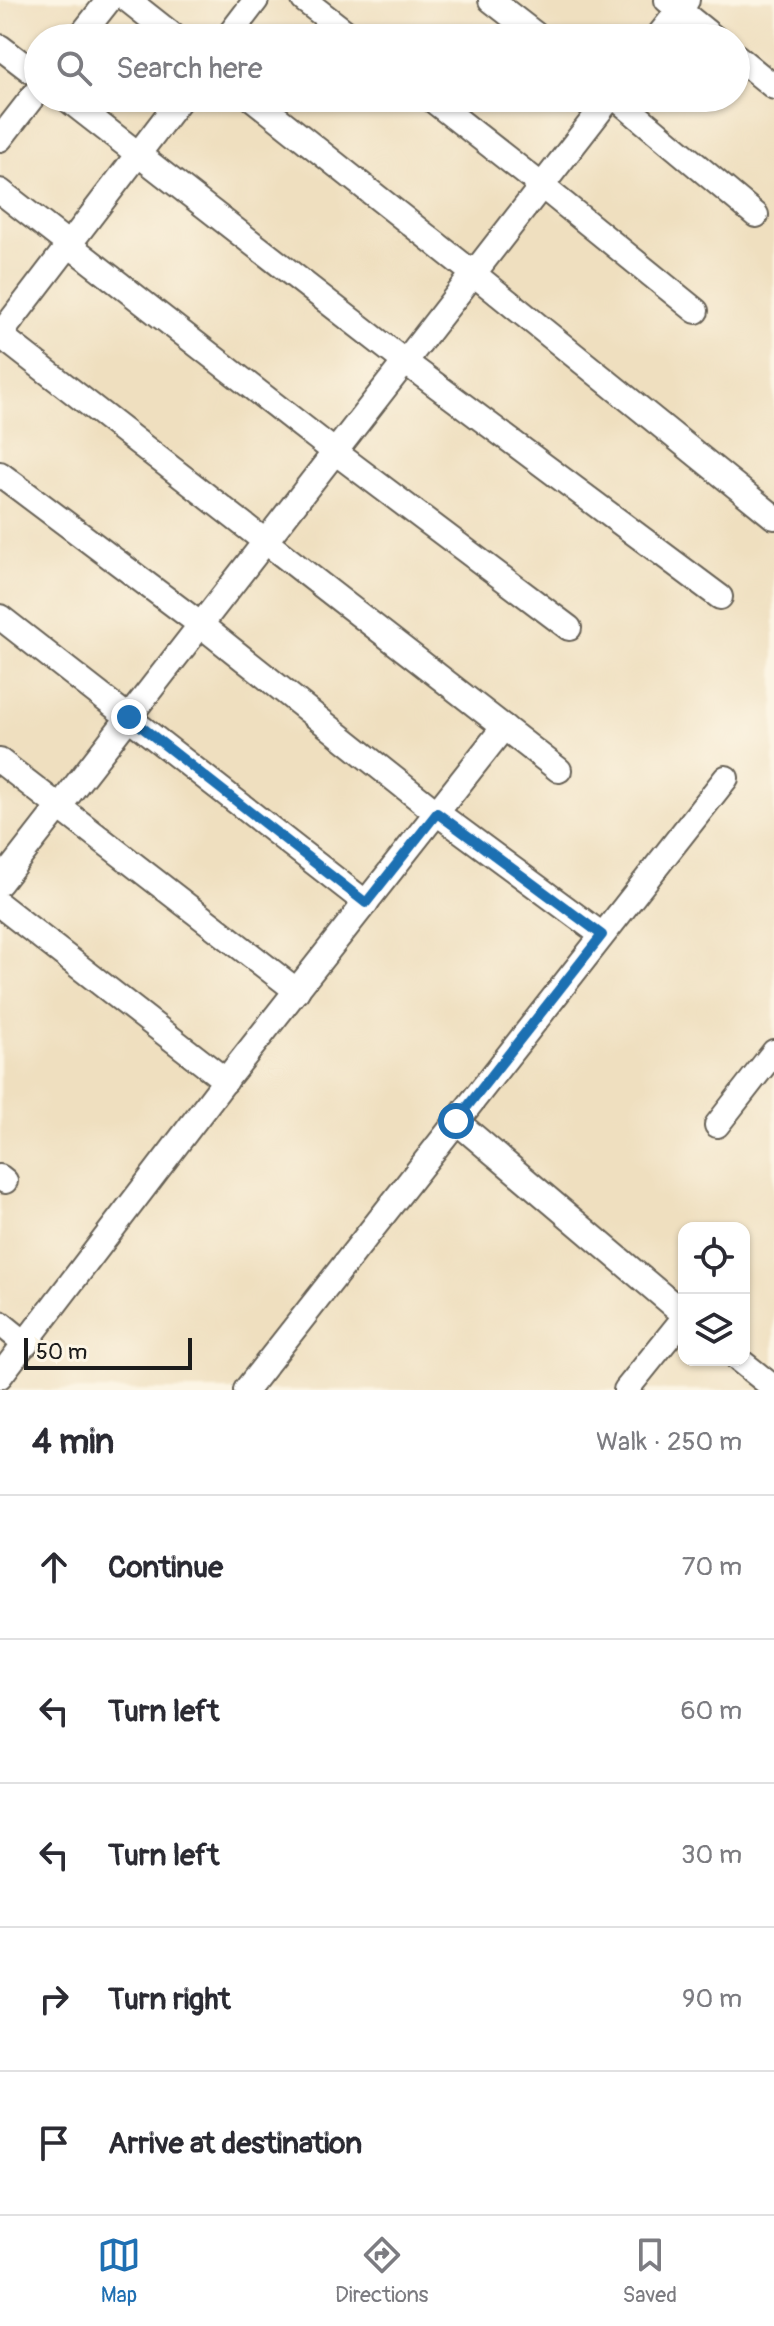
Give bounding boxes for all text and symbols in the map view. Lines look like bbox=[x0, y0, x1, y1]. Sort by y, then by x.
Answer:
search box bbox=[24, 24, 750, 112]
icon: search bbox=[52, 46, 96, 90]
text: Search here bbox=[116, 50, 263, 87]
route end bbox=[111, 699, 147, 735]
route start bbox=[438, 1103, 474, 1139]
map controls bbox=[678, 1222, 750, 1366]
button: locate bbox=[678, 1222, 750, 1294]
button: layers bbox=[678, 1294, 750, 1366]
scale bar bbox=[24, 1334, 192, 1370]
text: 50 m bbox=[36, 1338, 87, 1366]
text: 4 min bbox=[32, 1421, 114, 1464]
text: Walk · 250 m bbox=[596, 1426, 742, 1458]
icon: ahead bbox=[32, 1545, 76, 1589]
text: Continue bbox=[108, 1549, 223, 1586]
text: 70 m bbox=[682, 1551, 742, 1583]
icon: left bbox=[32, 1689, 76, 1733]
text: Turn left bbox=[108, 1693, 219, 1730]
text: 60 m bbox=[680, 1695, 742, 1727]
icon: left bbox=[32, 1833, 76, 1877]
text: Turn left bbox=[108, 1837, 219, 1874]
text: 30 m bbox=[681, 1839, 742, 1871]
icon: right bbox=[32, 1977, 76, 2021]
text: Turn right bbox=[108, 1981, 231, 2018]
text: 90 m bbox=[682, 1983, 742, 2015]
icon: arrive bbox=[32, 2121, 76, 2165]
text: Arrive at destination bbox=[108, 2125, 362, 2162]
tab: Map bbox=[97, 2233, 141, 2309]
tab: Directions bbox=[335, 2233, 428, 2309]
tab: Saved bbox=[622, 2233, 677, 2309]

